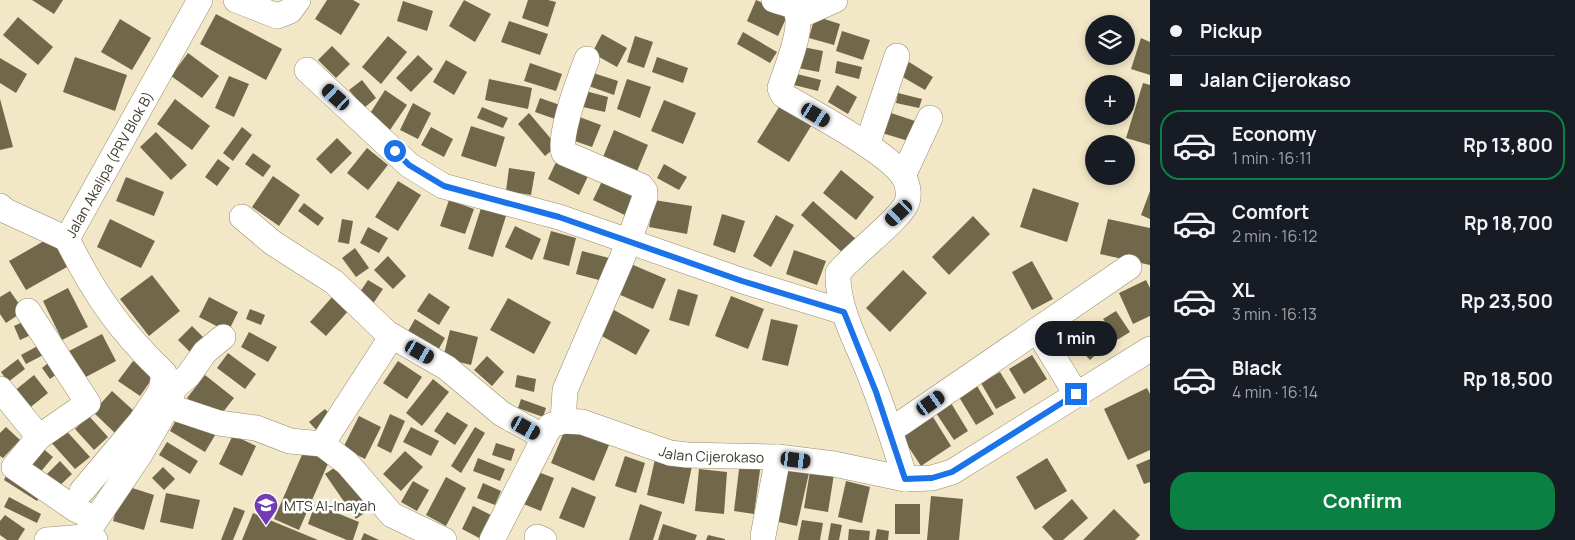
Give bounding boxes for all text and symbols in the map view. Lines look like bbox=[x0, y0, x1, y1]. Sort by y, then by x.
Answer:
map controls bbox=[1085, 15, 1135, 185]
button: layers bbox=[1085, 15, 1135, 65]
text: Pickup bbox=[1200, 18, 1262, 44]
text: Jalan Cijerokaso bbox=[1200, 67, 1351, 93]
button: + bbox=[1085, 75, 1135, 125]
car bbox=[319, 81, 352, 113]
street label: Jalan Akalipa (PRV Blok B) bbox=[60, 88, 157, 241]
car bbox=[799, 101, 832, 129]
text: Economy bbox=[1232, 121, 1316, 147]
icon: car bbox=[1172, 123, 1217, 168]
text: Rp 13,800 bbox=[1463, 132, 1553, 158]
button: − bbox=[1085, 135, 1135, 185]
route start bbox=[384, 140, 406, 162]
text: 1 min · 16:11 bbox=[1232, 147, 1312, 169]
car bbox=[882, 197, 915, 229]
text: Comfort bbox=[1232, 199, 1309, 225]
icon: car bbox=[1172, 201, 1217, 246]
text: Rp 18,700 bbox=[1464, 210, 1553, 236]
text: 2 min · 16:12 bbox=[1232, 225, 1317, 247]
text: XL bbox=[1232, 277, 1255, 303]
icon: car bbox=[1172, 279, 1217, 324]
text: Rp 23,500 bbox=[1461, 288, 1553, 314]
text: 3 min · 16:13 bbox=[1232, 303, 1317, 325]
callout: 1 min bbox=[1035, 322, 1117, 356]
text: 1 min bbox=[1056, 327, 1096, 349]
car bbox=[403, 338, 436, 366]
text: Black bbox=[1232, 355, 1281, 381]
icon: car bbox=[1172, 357, 1217, 402]
text: Rp 18,500 bbox=[1463, 366, 1553, 392]
text: 4 min · 16:14 bbox=[1232, 381, 1318, 403]
route end bbox=[1065, 383, 1087, 405]
car bbox=[914, 388, 947, 418]
car bbox=[509, 414, 542, 442]
street label: Jalan Cijerokaso bbox=[657, 440, 764, 466]
car bbox=[780, 451, 811, 469]
button: Confirm bbox=[1170, 472, 1555, 530]
school or university icon: MTS Al-Inayah bbox=[253, 492, 279, 526]
place label: MTS Al-Inayah bbox=[284, 496, 376, 515]

